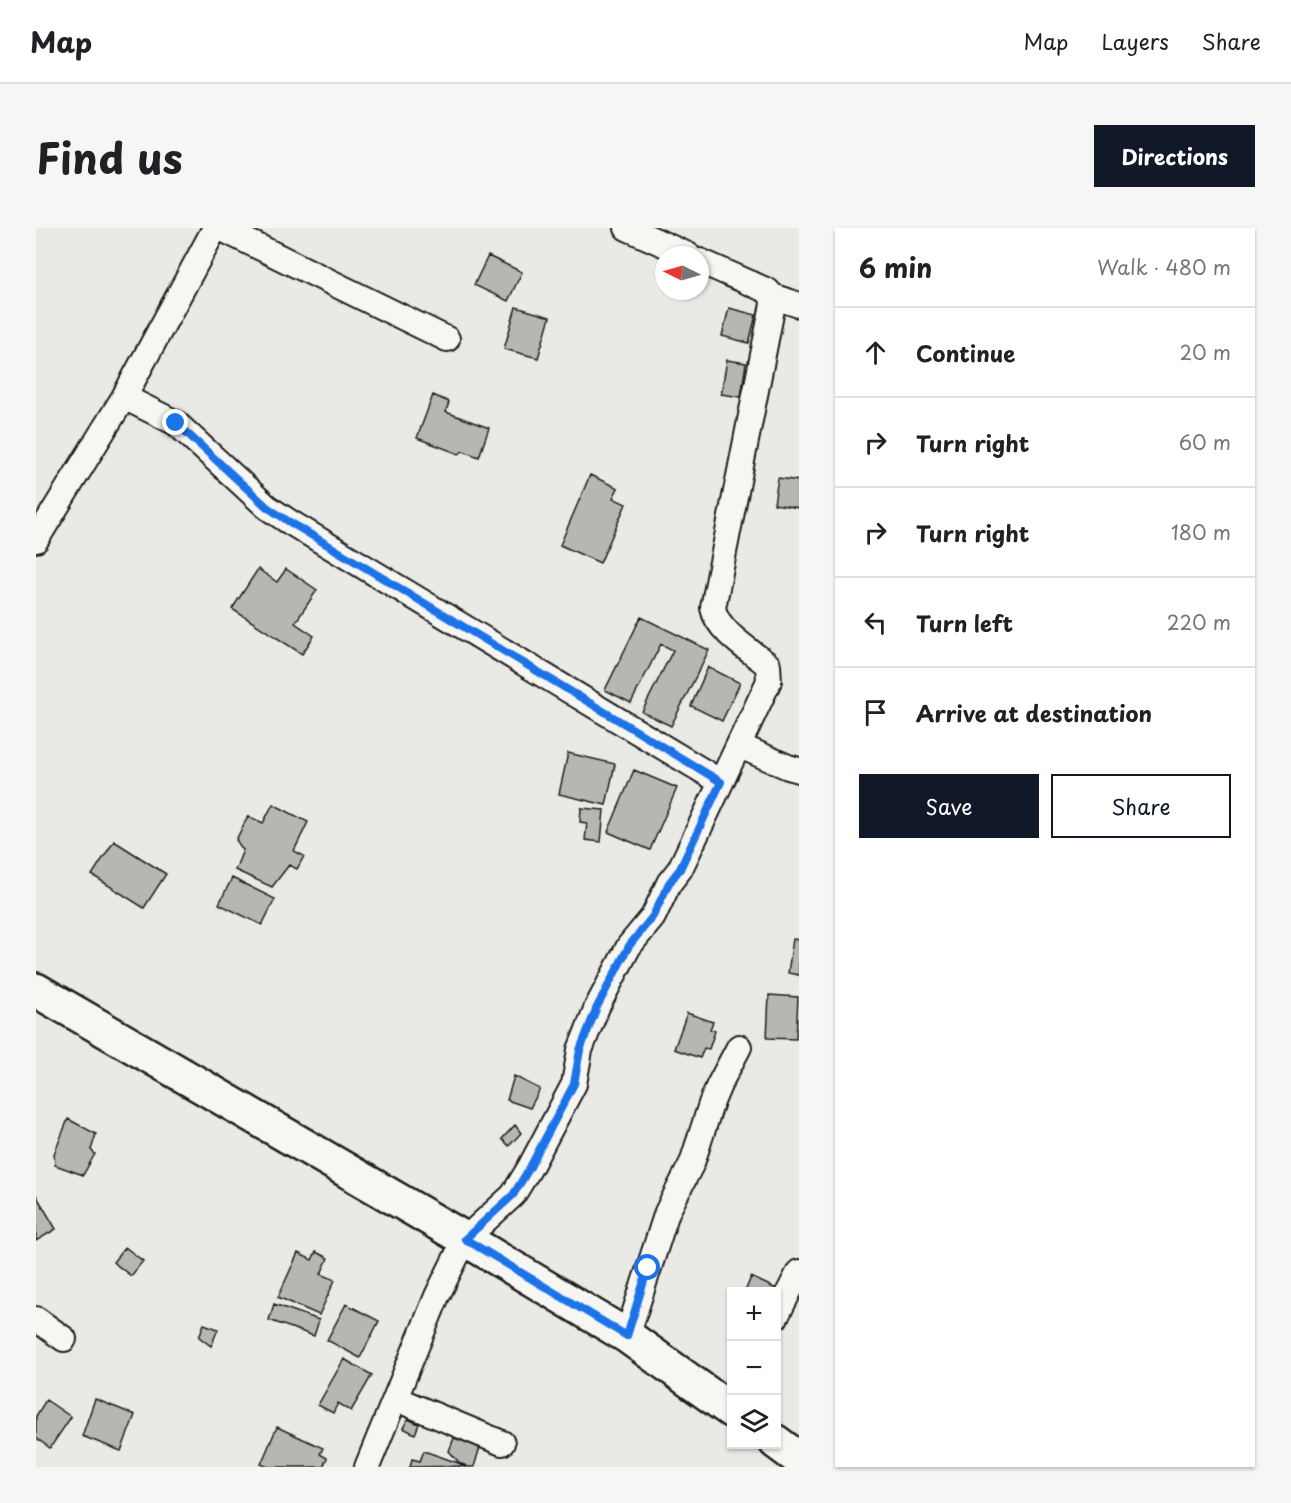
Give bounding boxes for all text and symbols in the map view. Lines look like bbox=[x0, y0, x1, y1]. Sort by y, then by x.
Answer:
text: Map bbox=[30, 20, 92, 63]
text: Map bbox=[1024, 25, 1068, 57]
text: Layers bbox=[1101, 25, 1169, 57]
text: Share bbox=[1202, 25, 1261, 57]
text: Find us bbox=[36, 125, 183, 188]
button: Directions bbox=[1094, 125, 1255, 187]
north arrow bbox=[655, 246, 709, 300]
text: 6 min bbox=[859, 248, 932, 287]
text: Walk · 480 m bbox=[1097, 252, 1231, 282]
icon: ahead bbox=[859, 336, 892, 369]
text: Continue bbox=[916, 336, 1015, 369]
text: 20 m bbox=[1179, 337, 1231, 367]
route end bbox=[162, 409, 188, 435]
icon: right bbox=[859, 426, 892, 459]
text: Turn right bbox=[916, 426, 1029, 459]
text: 60 m bbox=[1179, 427, 1231, 457]
icon: right bbox=[859, 516, 892, 549]
text: Turn right bbox=[916, 516, 1029, 549]
text: 180 m bbox=[1171, 517, 1231, 547]
icon: left bbox=[859, 606, 892, 639]
text: Turn left bbox=[916, 606, 1013, 639]
text: 220 m bbox=[1167, 607, 1231, 637]
icon: arrive bbox=[859, 696, 892, 729]
text: Arrive at destination bbox=[916, 696, 1152, 729]
button: Save bbox=[859, 774, 1039, 838]
button: Share bbox=[1051, 774, 1231, 838]
route start bbox=[634, 1254, 660, 1280]
map controls bbox=[727, 1287, 781, 1449]
button: + bbox=[727, 1287, 781, 1341]
button: − bbox=[727, 1341, 781, 1395]
button: layers bbox=[727, 1395, 781, 1449]

